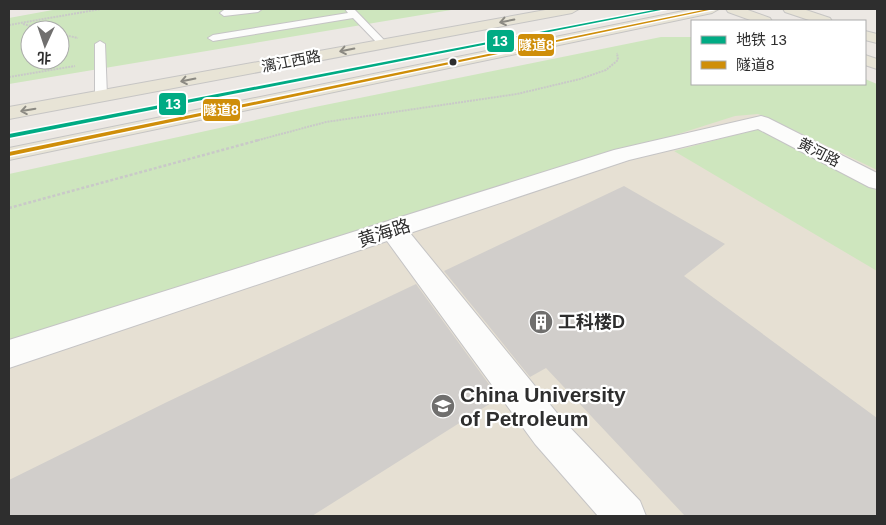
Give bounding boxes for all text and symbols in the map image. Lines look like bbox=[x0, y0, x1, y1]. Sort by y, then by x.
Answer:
one-way arrow bbox=[500, 16, 516, 26]
north arrow bbox=[20, 20, 70, 70]
legend bbox=[691, 20, 866, 85]
line badge: 13 bbox=[486, 29, 515, 53]
text: 地铁 13 bbox=[736, 31, 787, 48]
text: 13 bbox=[492, 33, 508, 49]
line badge: 隧道8 bbox=[517, 33, 555, 57]
text: 隧道8 bbox=[518, 37, 554, 53]
one-way arrow bbox=[340, 46, 356, 56]
street label: 漓江西路 bbox=[260, 47, 322, 75]
text: 北 bbox=[37, 50, 52, 66]
text: 隧道8 bbox=[736, 56, 774, 73]
unlabelled marker bbox=[448, 57, 458, 67]
one-way arrow bbox=[180, 76, 196, 86]
line badge: 13 bbox=[158, 92, 187, 116]
text: 13 bbox=[165, 96, 181, 112]
line badge: 隧道8 bbox=[202, 98, 241, 122]
text: 隧道8 bbox=[203, 102, 239, 118]
one-way arrow bbox=[20, 105, 36, 115]
street label: 黄河路 bbox=[795, 134, 843, 170]
street label: 黄海路 bbox=[355, 215, 413, 251]
building icon: 工科楼D bbox=[528, 309, 554, 335]
place label: 工科楼D bbox=[558, 312, 625, 332]
place label: China University of Petroleum bbox=[460, 383, 626, 430]
school or university icon: China University of Petroleum bbox=[430, 393, 456, 419]

